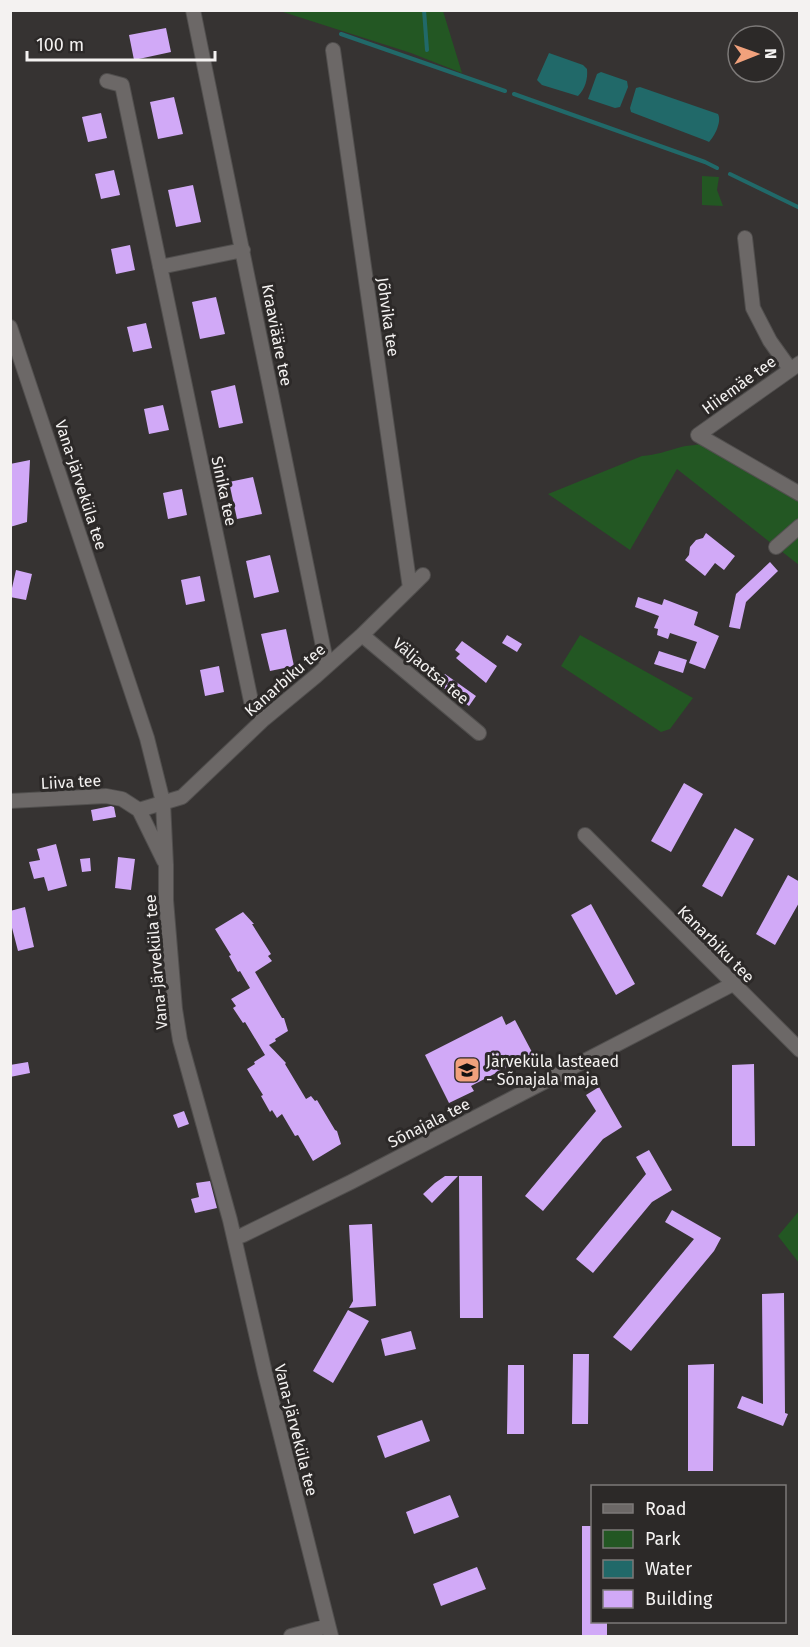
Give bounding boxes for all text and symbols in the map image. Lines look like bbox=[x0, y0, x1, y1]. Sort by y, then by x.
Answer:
scale bar bbox=[27, 24, 214, 62]
north arrow bbox=[726, 24, 786, 84]
text: 100 m bbox=[36, 34, 84, 56]
text: N bbox=[761, 48, 780, 59]
street label: Jõhvika tee bbox=[373, 276, 403, 358]
street label: Kraaviääre tee bbox=[258, 282, 296, 388]
street label: Hiiemäe tee bbox=[698, 352, 780, 418]
street label: Vana-Järveküla tee bbox=[51, 418, 111, 552]
street label: Sinika tee bbox=[207, 454, 241, 528]
street label: Väljaotsa tee bbox=[389, 634, 473, 708]
street label: Kanarbiku tee bbox=[241, 640, 329, 720]
street label: Liiva tee bbox=[40, 771, 102, 793]
street label: Vana-Järveküla tee bbox=[141, 894, 171, 1030]
street label: Kanarbiku tee bbox=[674, 902, 758, 986]
place label: Järveküla lasteaed - Sõnajala maja bbox=[486, 1052, 619, 1089]
school or university icon: Järveküla lasteaed - Sõnajala maja bbox=[452, 1055, 482, 1085]
street label: Sõnajala tee bbox=[385, 1094, 473, 1152]
street label: Vana-Järveküla tee bbox=[270, 1362, 322, 1498]
legend bbox=[591, 1485, 786, 1623]
text: Road bbox=[645, 1498, 687, 1520]
text: Park bbox=[645, 1528, 681, 1550]
text: Water bbox=[645, 1558, 692, 1580]
text: Building bbox=[645, 1588, 713, 1610]

